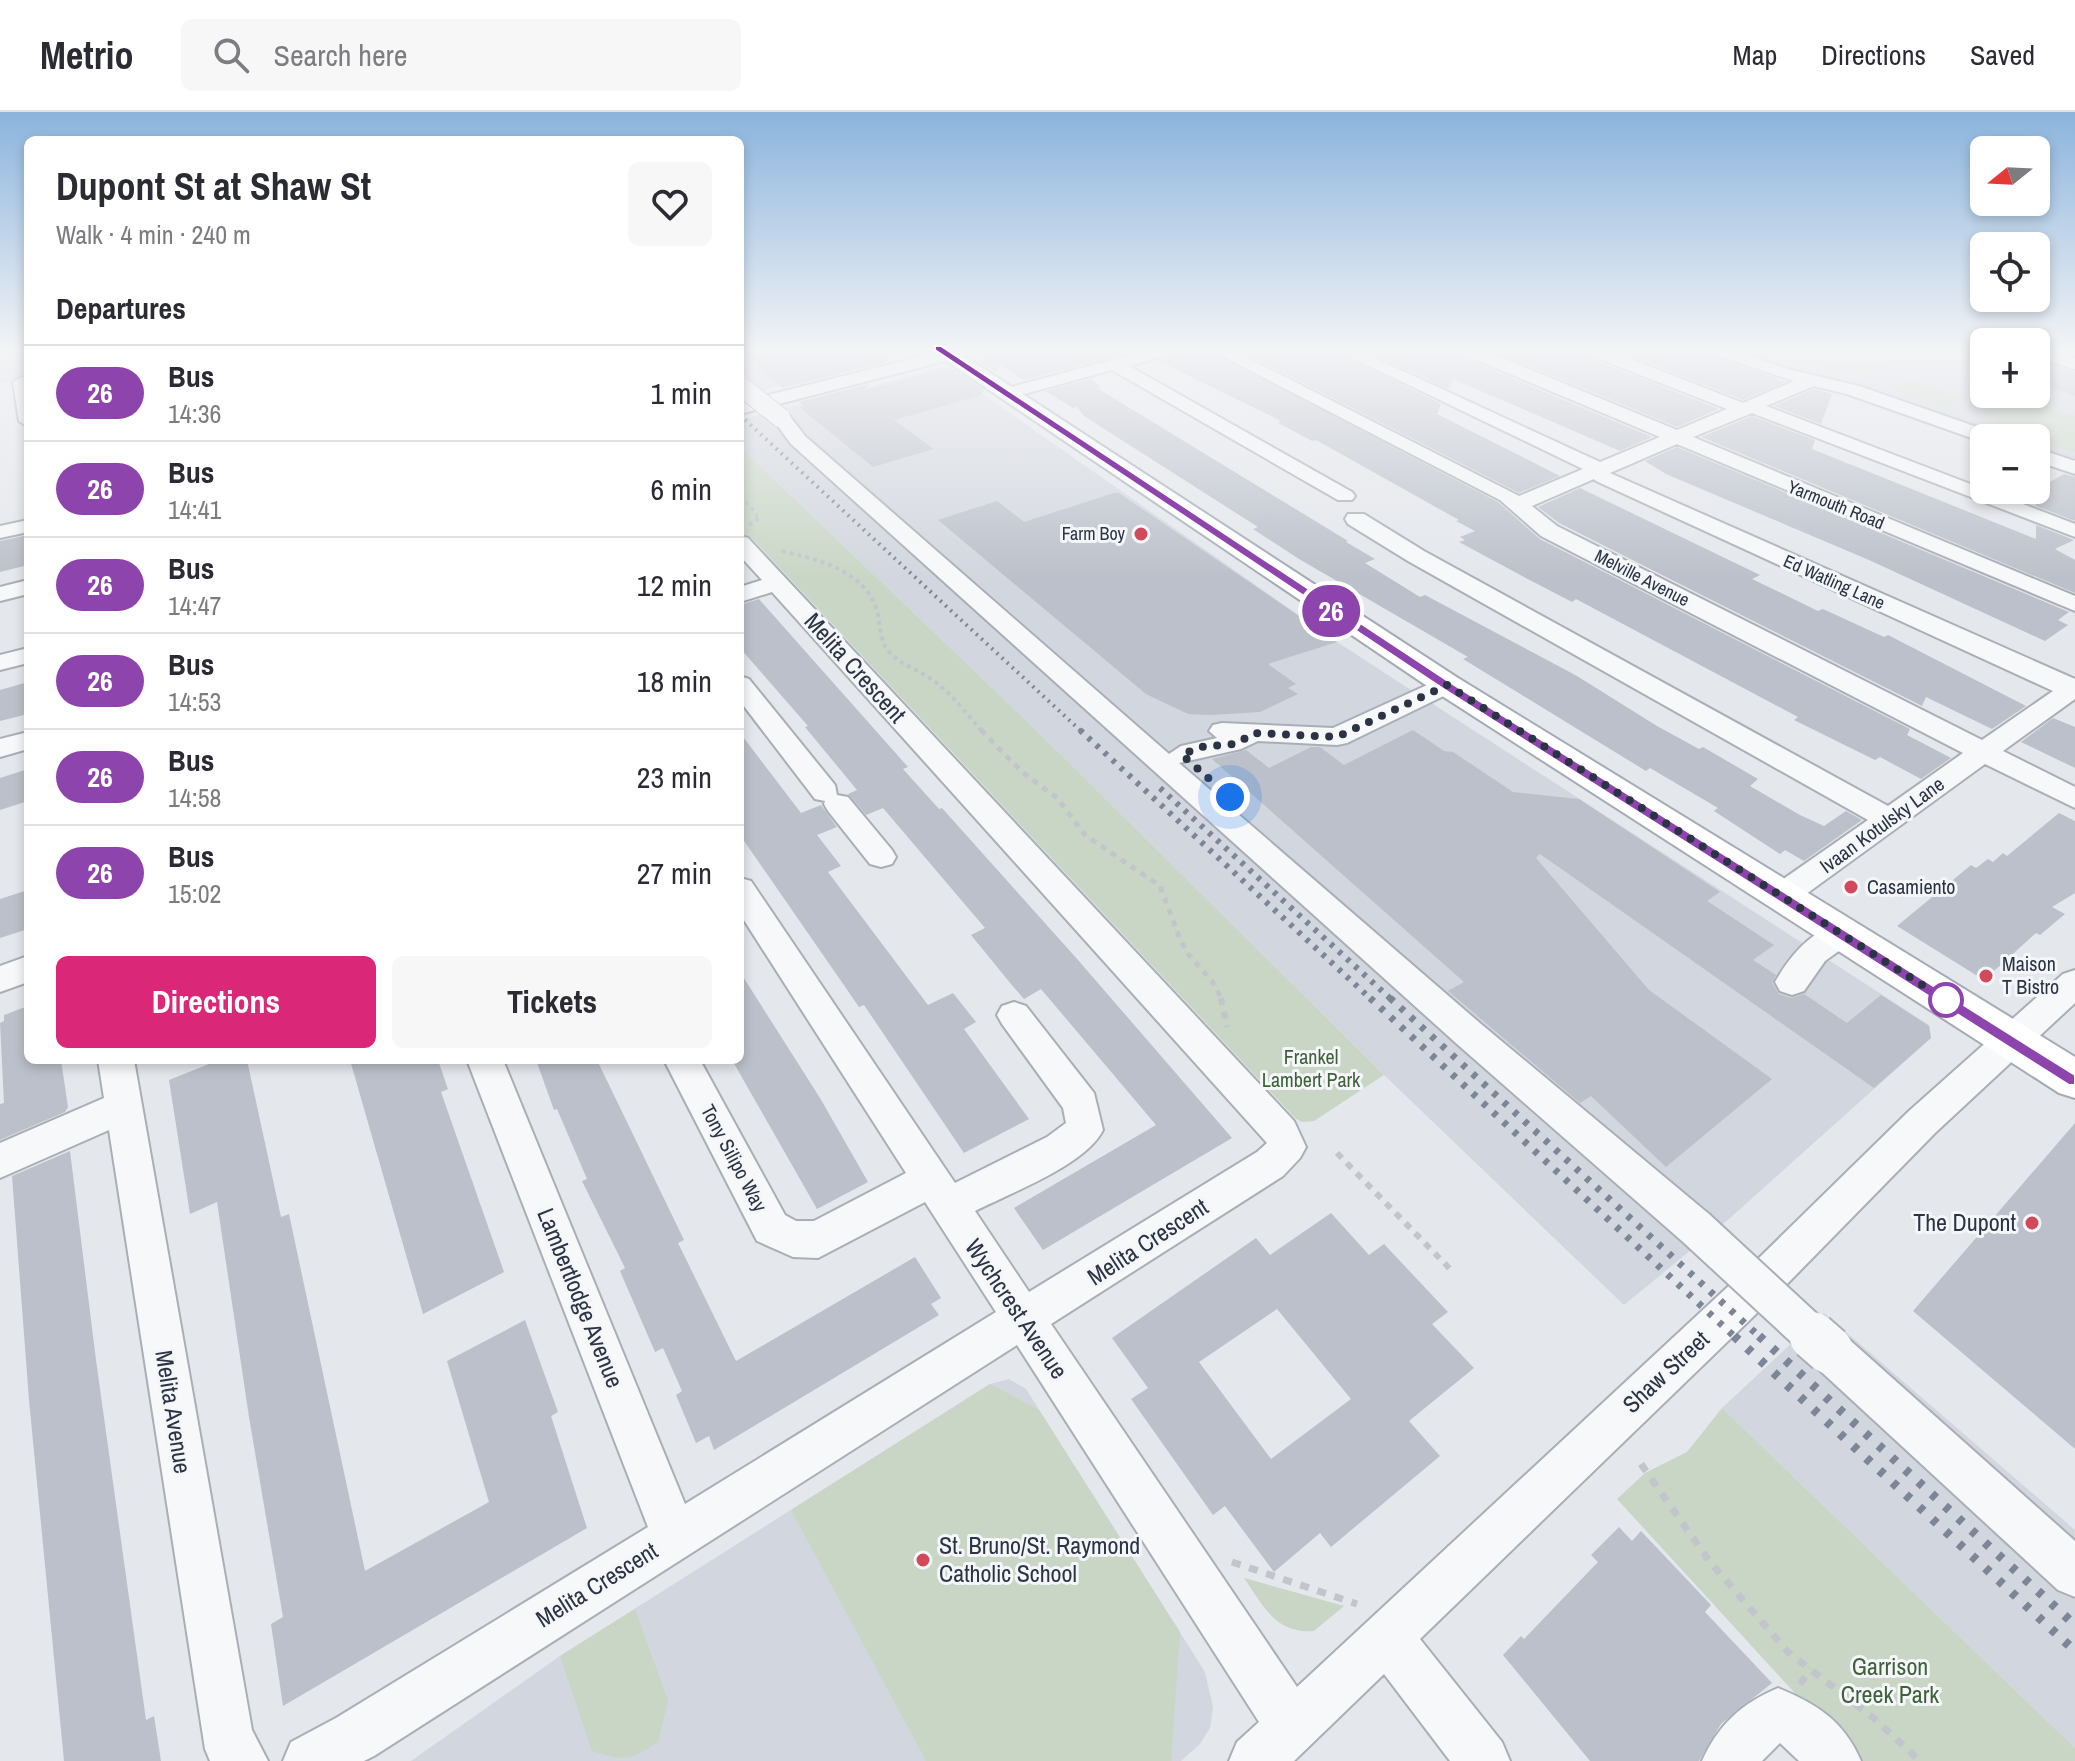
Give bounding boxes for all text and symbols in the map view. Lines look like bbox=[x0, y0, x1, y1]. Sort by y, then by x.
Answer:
search box bbox=[181, 19, 741, 91]
text: Metrio bbox=[40, 30, 133, 81]
icon: search bbox=[209, 33, 253, 77]
text: Search here bbox=[273, 35, 408, 75]
text: Map bbox=[1733, 36, 1777, 74]
text: Directions bbox=[1821, 36, 1926, 74]
text: Saved bbox=[1970, 36, 2035, 74]
north arrow bbox=[1970, 136, 2050, 216]
map controls bbox=[1970, 136, 2050, 504]
text: Dupont St at Shaw St bbox=[56, 161, 371, 212]
button: heart bbox=[628, 162, 712, 246]
text: Walk · 4 min · 240 m bbox=[56, 217, 251, 252]
button: locate bbox=[1970, 232, 2050, 312]
text: Departures bbox=[56, 288, 186, 328]
button: + bbox=[1970, 328, 2050, 408]
text: Bus bbox=[168, 356, 214, 396]
text: 1 min bbox=[650, 373, 712, 413]
text: 26 bbox=[87, 374, 113, 412]
text: 14:36 bbox=[168, 396, 221, 431]
button: − bbox=[1970, 424, 2050, 504]
text: Bus bbox=[168, 452, 214, 492]
text: 6 min bbox=[650, 469, 712, 509]
text: 26 bbox=[87, 470, 113, 508]
street label: Yarmouth Road bbox=[1784, 474, 1888, 535]
text: 14:41 bbox=[168, 492, 221, 527]
place label: Farm Boy bbox=[1062, 521, 1126, 546]
marker: Farm Boy bbox=[1132, 525, 1150, 543]
street label: Melville Avenue bbox=[1591, 543, 1694, 612]
text: Bus bbox=[168, 548, 214, 588]
street label: Ed Watling Lane bbox=[1780, 548, 1889, 615]
text: 12 min bbox=[637, 565, 712, 605]
text: 26 bbox=[87, 566, 113, 604]
line badge: 26 bbox=[1295, 585, 1367, 637]
text: 14:47 bbox=[168, 588, 221, 623]
text: 26 bbox=[1318, 592, 1344, 630]
street label: Melita Crescent bbox=[798, 605, 914, 730]
text: Bus bbox=[168, 644, 214, 684]
text: 18 min bbox=[637, 661, 712, 701]
text: 26 bbox=[87, 662, 113, 700]
text: 14:53 bbox=[168, 684, 221, 719]
text: Bus bbox=[168, 740, 214, 780]
text: 23 min bbox=[637, 757, 712, 797]
text: 26 bbox=[87, 758, 113, 796]
street label: Ivaan Kotulsky Lane bbox=[1814, 770, 1949, 879]
your location bbox=[1210, 777, 1250, 817]
text: 14:58 bbox=[168, 780, 221, 815]
text: Bus bbox=[168, 836, 214, 876]
text: 27 min bbox=[637, 853, 712, 893]
text: 26 bbox=[87, 854, 113, 892]
place label: Casamiento bbox=[1867, 873, 1955, 900]
text: 15:02 bbox=[168, 876, 221, 911]
marker: Casamiento bbox=[1842, 878, 1860, 896]
place label: Maison T Bistro bbox=[2002, 950, 2059, 1000]
button: Directions bbox=[56, 956, 376, 1048]
button: Tickets bbox=[392, 956, 712, 1048]
marker: Maison T Bistro bbox=[1977, 967, 1995, 985]
unlabelled marker bbox=[1929, 983, 1963, 1017]
park label: Frankel Lambert Park bbox=[1262, 1043, 1361, 1093]
street label: Tony Silipo Way bbox=[695, 1099, 774, 1217]
street label: Melita Crescent bbox=[1081, 1190, 1214, 1292]
street label: Lambertlodge Avenue bbox=[530, 1203, 632, 1392]
place label: The Dupont bbox=[1913, 1206, 2017, 1238]
marker: The Dupont bbox=[2023, 1214, 2041, 1232]
street label: Wychcrest Avenue bbox=[958, 1232, 1076, 1385]
street label: Shaw Street bbox=[1615, 1323, 1716, 1420]
street label: Melita Avenue bbox=[148, 1348, 200, 1476]
place label: St. Bruno/St. Raymond Catholic School bbox=[939, 1529, 1140, 1589]
street label: Melita Crescent bbox=[530, 1534, 664, 1634]
marker: St. Bruno/St. Raymond Catholic School bbox=[914, 1551, 932, 1569]
park label: Garrison Creek Park bbox=[1841, 1650, 1939, 1710]

